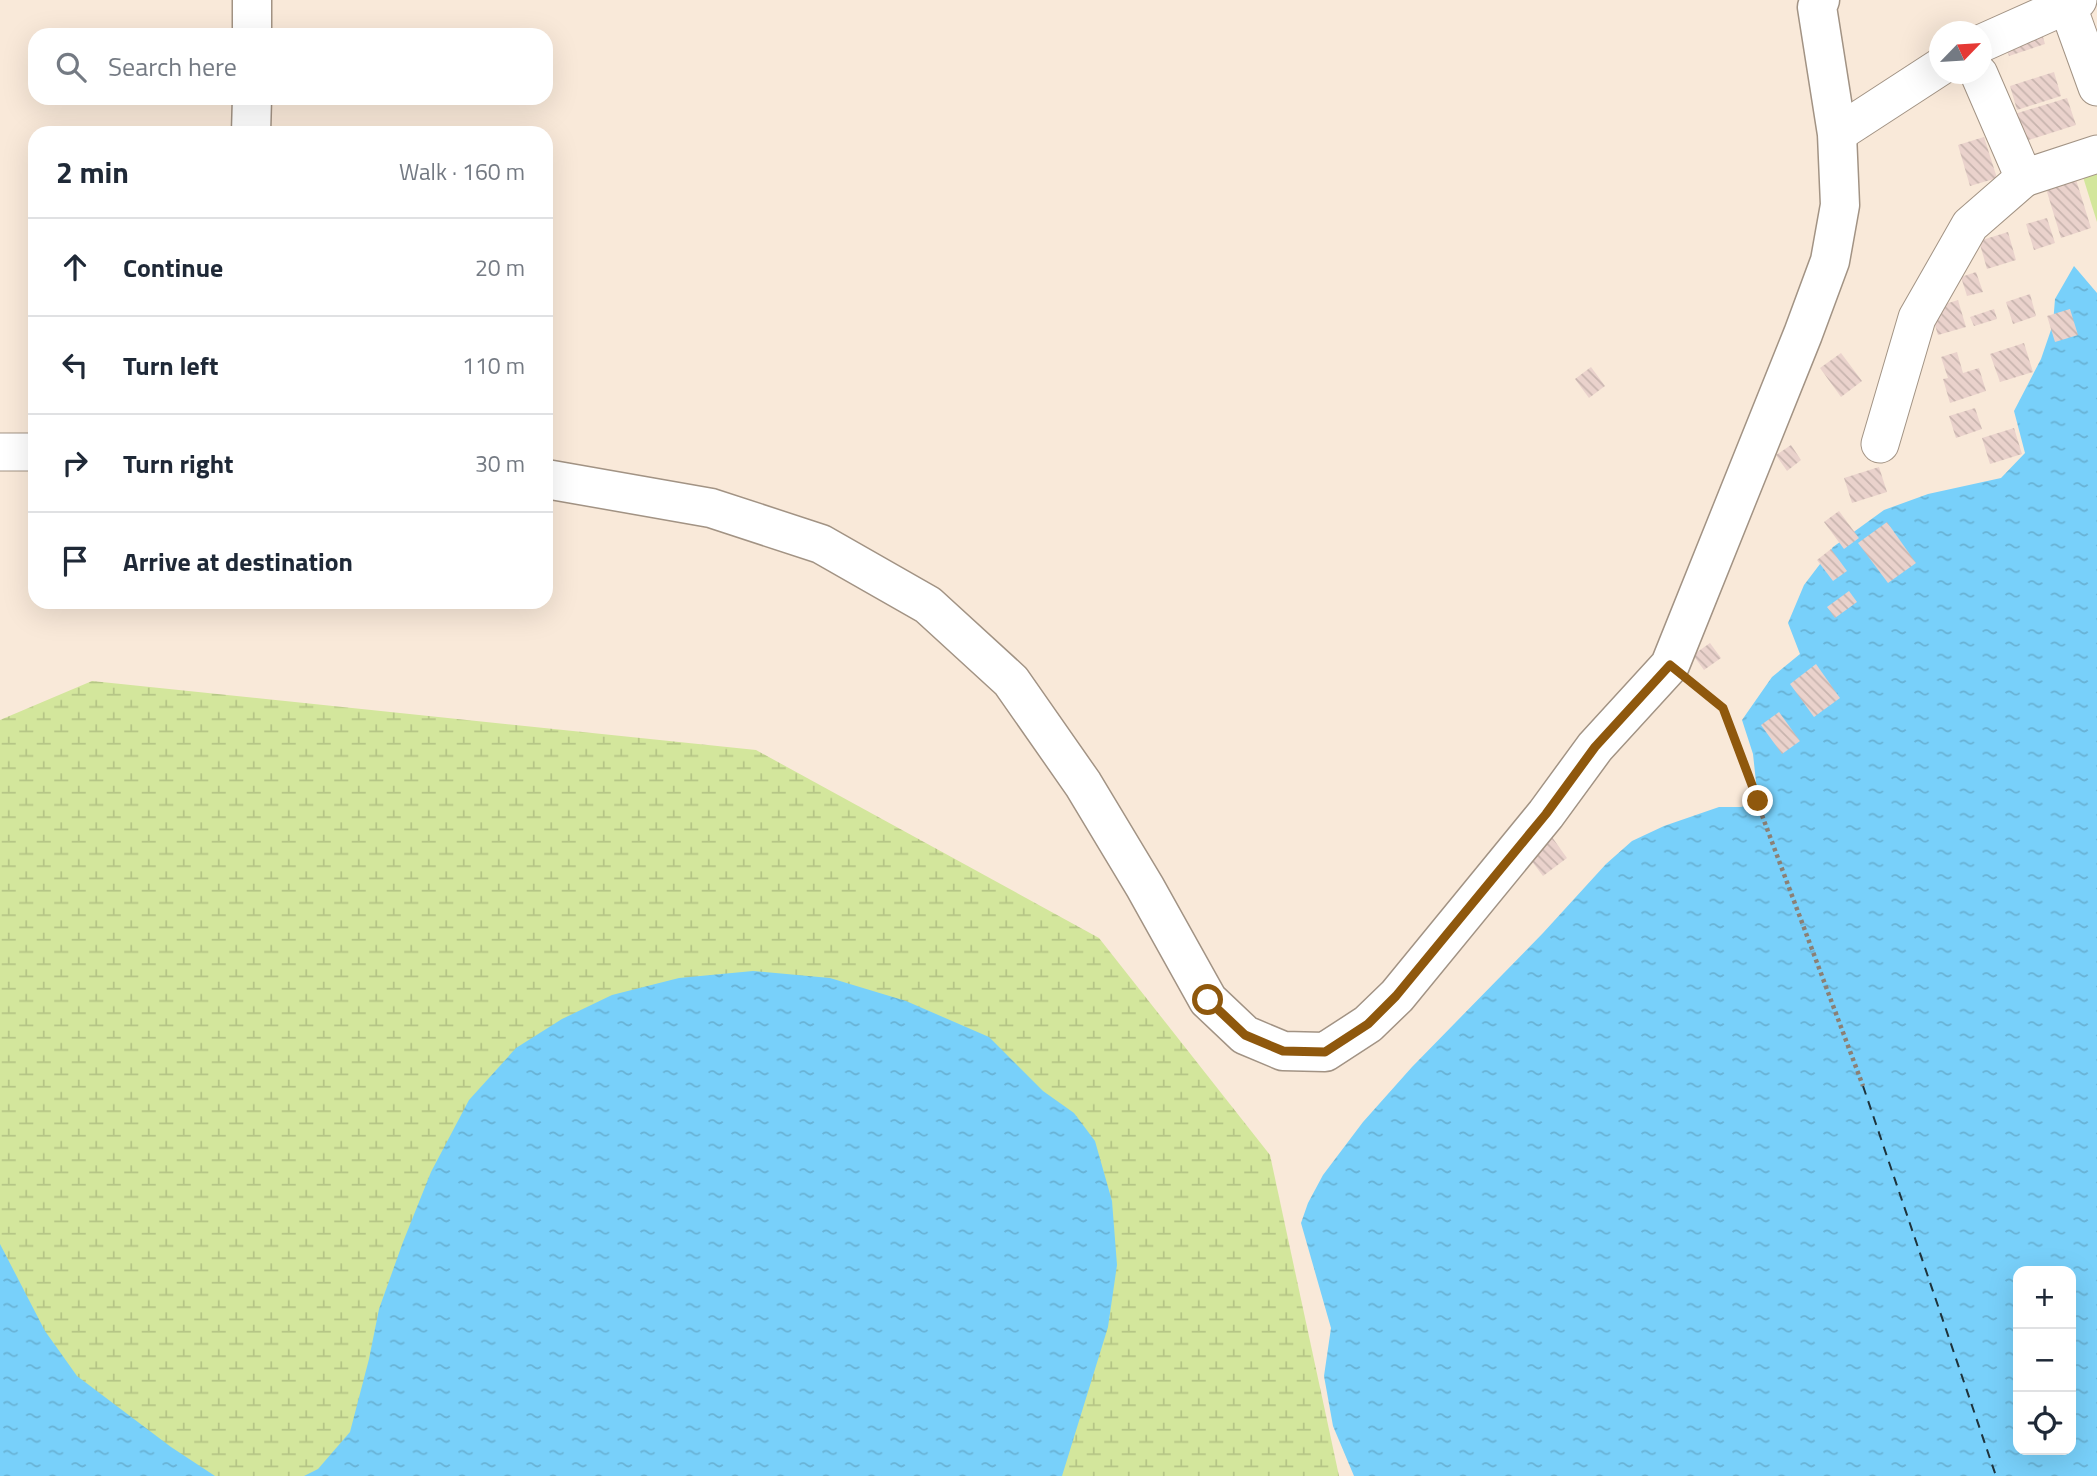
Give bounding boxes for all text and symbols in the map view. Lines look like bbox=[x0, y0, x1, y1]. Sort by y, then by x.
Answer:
north arrow bbox=[1929, 21, 1992, 84]
search box bbox=[28, 28, 553, 105]
text: Search here bbox=[108, 47, 237, 86]
icon: search bbox=[52, 48, 90, 86]
text: 2 min bbox=[56, 149, 129, 195]
text: Walk · 160 m bbox=[399, 154, 525, 189]
icon: ahead bbox=[56, 248, 94, 286]
text: Continue bbox=[123, 248, 223, 287]
text: 20 m bbox=[475, 250, 525, 285]
icon: left bbox=[56, 346, 94, 384]
text: Turn left bbox=[123, 346, 218, 385]
text: 110 m bbox=[462, 348, 525, 383]
icon: right bbox=[56, 444, 94, 482]
text: Turn right bbox=[123, 444, 234, 483]
text: 30 m bbox=[475, 446, 525, 481]
icon: arrive bbox=[56, 542, 94, 580]
text: Arrive at destination bbox=[123, 542, 353, 581]
route end bbox=[1742, 785, 1773, 816]
route start bbox=[1192, 984, 1223, 1015]
map controls bbox=[2013, 1266, 2076, 1455]
button: + bbox=[2013, 1266, 2076, 1329]
button: − bbox=[2013, 1329, 2076, 1392]
button: locate bbox=[2013, 1392, 2076, 1455]

